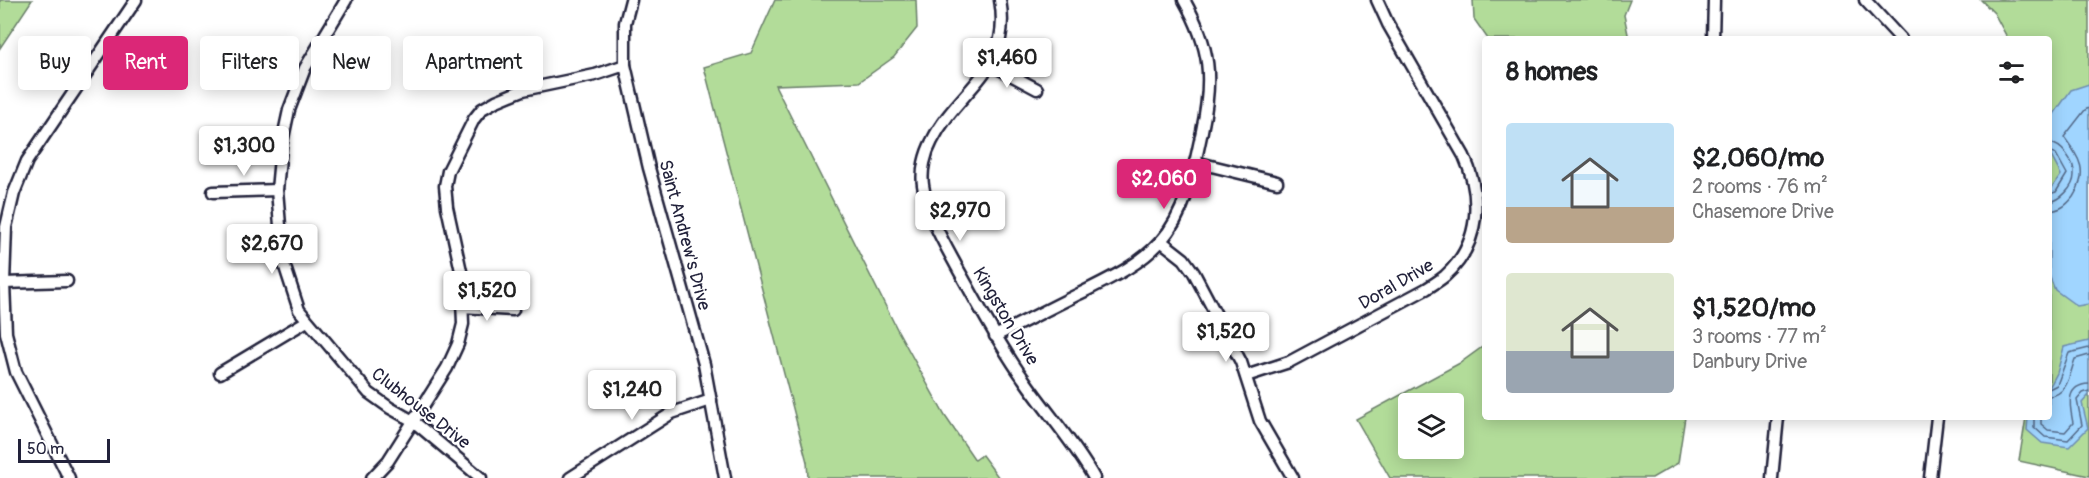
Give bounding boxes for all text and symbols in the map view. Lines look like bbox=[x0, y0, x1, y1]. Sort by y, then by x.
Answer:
chip: Buy bbox=[18, 36, 91, 90]
chip: Rent bbox=[103, 36, 188, 90]
chip: Filters bbox=[200, 36, 299, 90]
chip: New bbox=[311, 36, 391, 90]
chip: Apartment bbox=[403, 36, 543, 90]
pin: $1,460 bbox=[958, 38, 1056, 89]
text: $1,460 bbox=[977, 45, 1037, 70]
text: 8 homes bbox=[1506, 56, 1598, 88]
icon: filters bbox=[1995, 56, 2028, 89]
pin: $1,300 bbox=[195, 126, 293, 177]
text: $1,300 bbox=[213, 133, 275, 158]
text: $2,060/mo bbox=[1692, 142, 1824, 174]
icon: home bbox=[1554, 147, 1626, 219]
street label: Saint Andrew's Drive bbox=[653, 157, 716, 313]
pin: $2,060 bbox=[1115, 159, 1213, 210]
text: $2,060 bbox=[1131, 166, 1197, 191]
text: 2 rooms · 76 m² bbox=[1692, 174, 1828, 199]
pin: $2,970 bbox=[911, 191, 1009, 242]
text: $2,970 bbox=[929, 198, 991, 223]
text: Chasemore Drive bbox=[1692, 199, 1834, 224]
pin: $2,670 bbox=[223, 224, 321, 275]
text: $2,670 bbox=[241, 231, 303, 256]
street label: Doral Drive bbox=[1355, 254, 1438, 315]
street label: Kingston Drive bbox=[967, 263, 1044, 370]
pin: $1,520 bbox=[438, 271, 536, 322]
text: $1,520 bbox=[457, 278, 517, 303]
text: $1,520/mo bbox=[1692, 292, 1816, 324]
icon: home bbox=[1554, 297, 1626, 369]
pin: $1,520 bbox=[1177, 312, 1275, 363]
text: $1,520 bbox=[1196, 319, 1256, 344]
text: 3 rooms · 77 m² bbox=[1692, 324, 1827, 349]
text: Danbury Drive bbox=[1692, 349, 1807, 374]
street label: Clubhouse Drive bbox=[366, 362, 475, 454]
pin: $1,240 bbox=[583, 370, 681, 421]
text: $1,240 bbox=[602, 377, 662, 402]
map controls bbox=[1398, 393, 1464, 459]
button: layers bbox=[1398, 393, 1464, 459]
scale bar bbox=[18, 436, 110, 464]
text: 50 m bbox=[27, 439, 64, 459]

